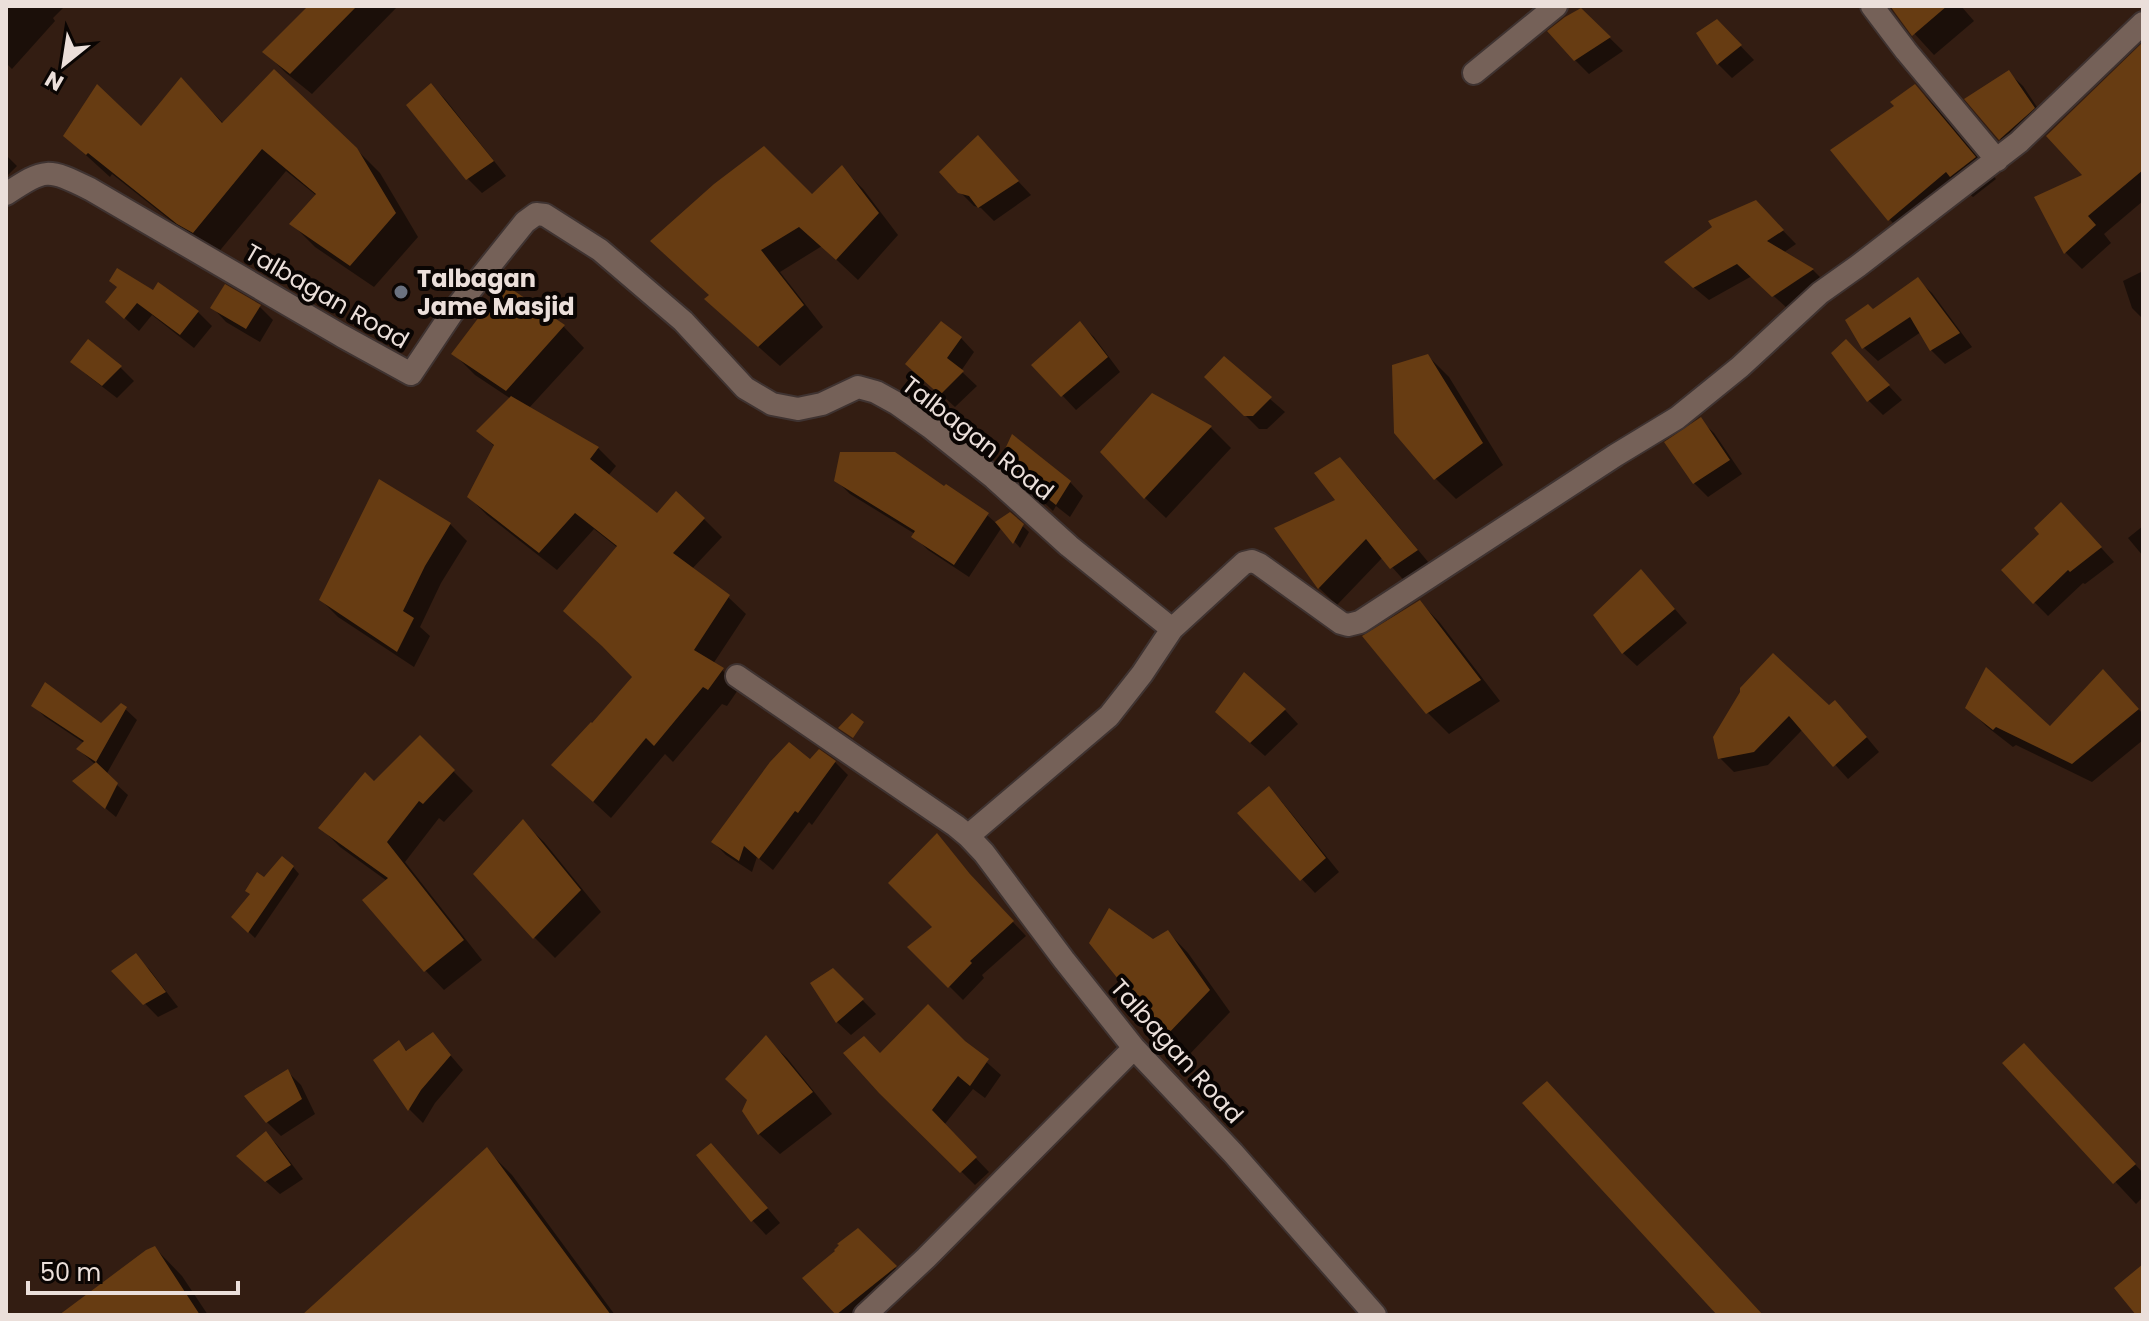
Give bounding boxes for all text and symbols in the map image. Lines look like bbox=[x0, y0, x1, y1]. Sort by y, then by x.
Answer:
north arrow bbox=[24, 24, 104, 104]
text: N bbox=[39, 63, 69, 98]
street label: Talbagan Road bbox=[239, 236, 415, 356]
place label: Talbagan Jame Masjid bbox=[417, 262, 575, 323]
marker: Talbagan Jame Masjid bbox=[392, 283, 410, 301]
street label: Talbagan Road bbox=[895, 368, 1061, 508]
street label: Talbagan Road bbox=[1103, 972, 1251, 1130]
scale bar bbox=[28, 1245, 238, 1295]
text: 50 m bbox=[40, 1256, 101, 1289]

